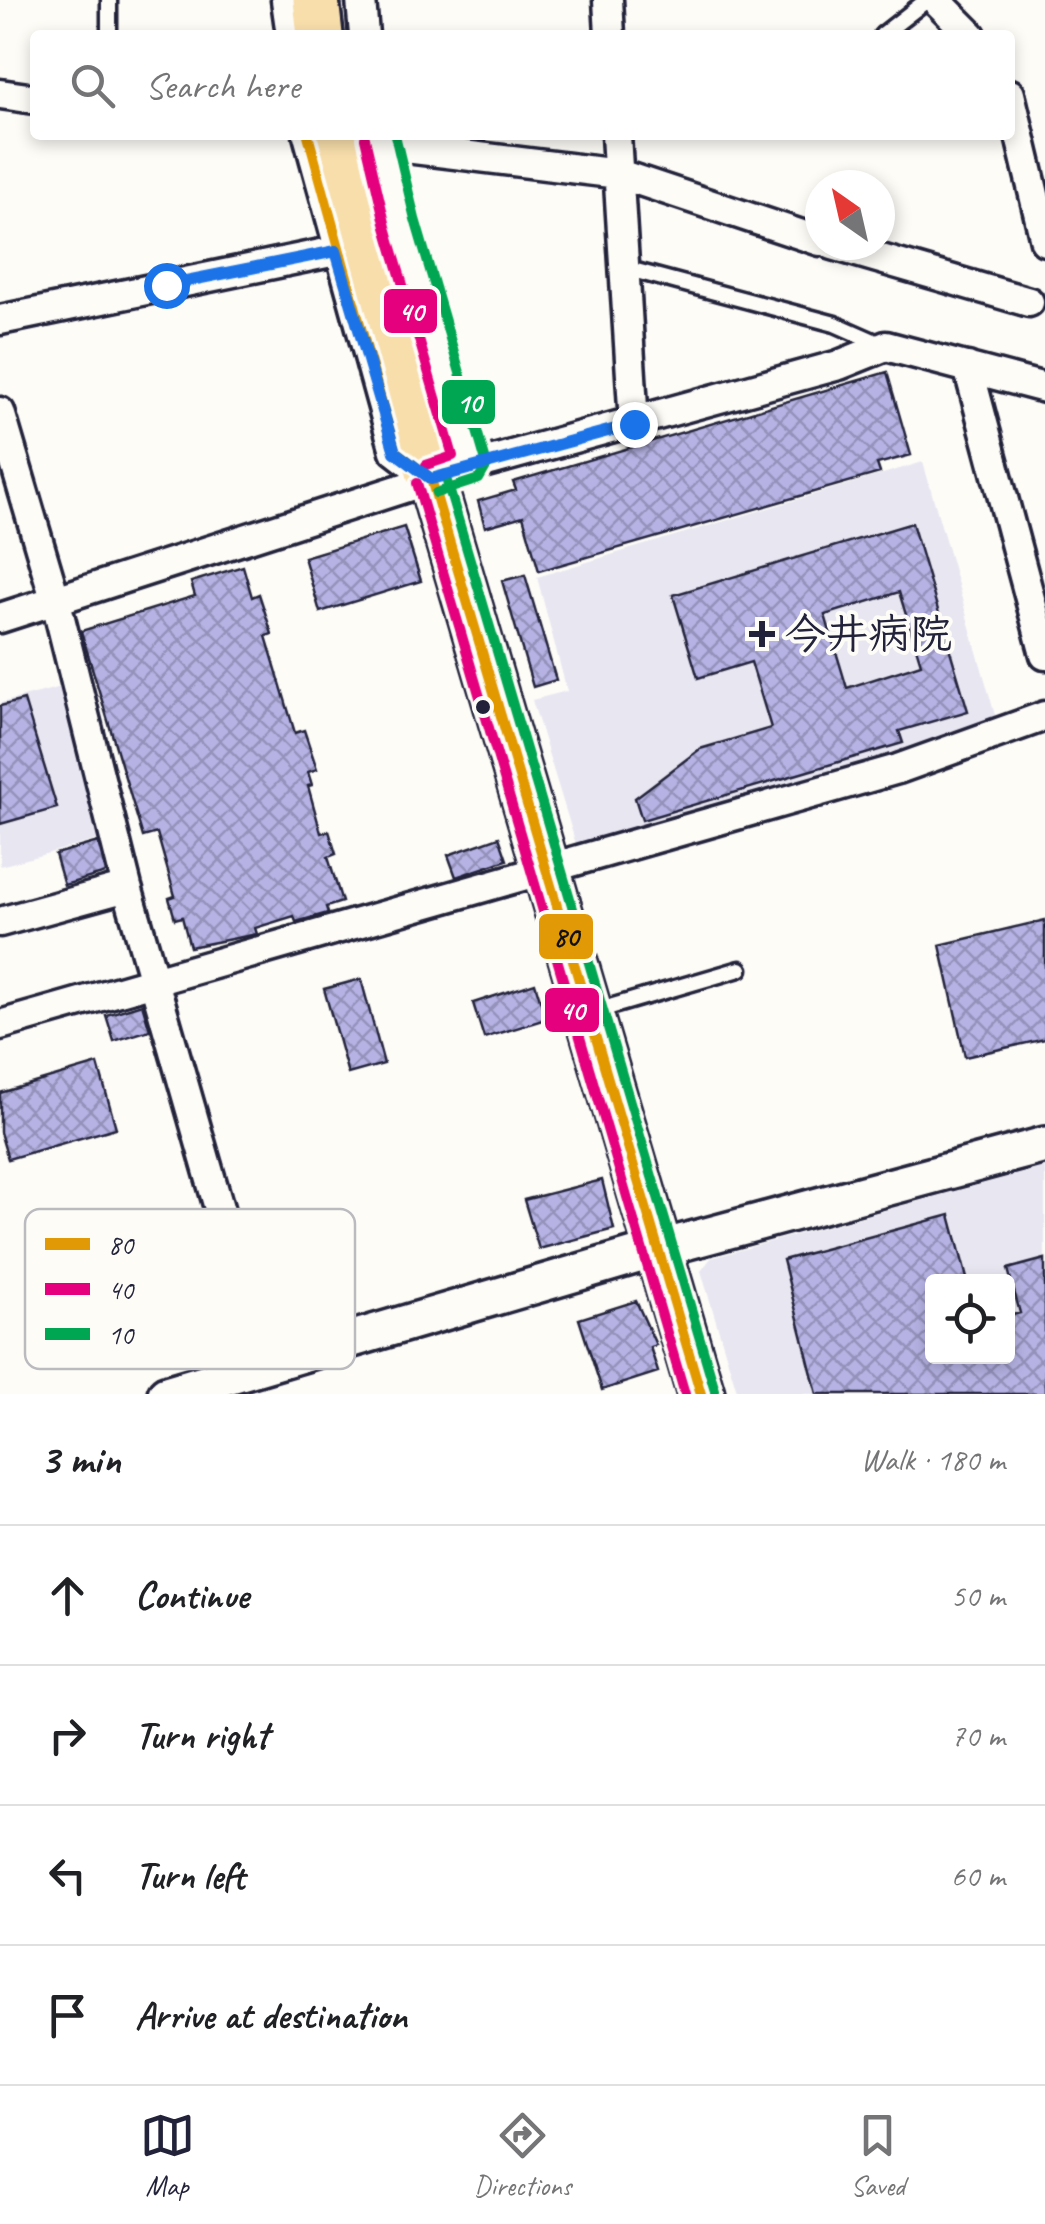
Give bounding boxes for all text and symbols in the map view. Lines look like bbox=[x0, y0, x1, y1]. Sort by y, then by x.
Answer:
search box bbox=[30, 30, 1015, 140]
icon: search bbox=[65, 58, 120, 113]
text: Search here bbox=[145, 62, 300, 109]
north arrow bbox=[805, 170, 895, 260]
route start bbox=[144, 263, 190, 309]
line badge: 40 bbox=[382, 287, 439, 335]
text: 40 bbox=[398, 294, 427, 329]
line badge: 10 bbox=[440, 378, 497, 426]
text: 10 bbox=[456, 385, 485, 420]
route end bbox=[612, 402, 658, 448]
place label: 今井病院 bbox=[784, 608, 952, 661]
marker: 今井病院 bbox=[749, 621, 775, 647]
unlabelled marker bbox=[473, 697, 493, 717]
line badge: 80 bbox=[537, 912, 595, 961]
text: 80 bbox=[553, 919, 582, 954]
line badge: 40 bbox=[543, 986, 601, 1034]
text: 40 bbox=[559, 993, 588, 1028]
legend bbox=[25, 1209, 355, 1369]
text: 80 bbox=[108, 1227, 136, 1262]
text: 40 bbox=[108, 1272, 136, 1307]
map controls bbox=[925, 1274, 1015, 1364]
button: locate bbox=[925, 1274, 1015, 1364]
text: 10 bbox=[108, 1317, 136, 1352]
text: 3 min bbox=[40, 1433, 120, 1486]
text: Walk · 180 m bbox=[861, 1439, 1005, 1480]
icon: ahead bbox=[40, 1568, 95, 1623]
text: Continue bbox=[135, 1572, 249, 1619]
text: 50 m bbox=[951, 1575, 1005, 1616]
icon: right bbox=[40, 1708, 95, 1763]
text: Turn right bbox=[135, 1712, 269, 1759]
text: 70 m bbox=[951, 1715, 1005, 1756]
icon: left bbox=[40, 1848, 95, 1903]
text: Turn left bbox=[135, 1852, 245, 1899]
text: 60 m bbox=[951, 1855, 1005, 1896]
icon: arrive bbox=[40, 1988, 95, 2043]
text: Arrive at destination bbox=[135, 1992, 407, 2039]
tab: Map bbox=[140, 2108, 195, 2203]
tab: Directions bbox=[474, 2108, 571, 2203]
tab: Saved bbox=[850, 2108, 905, 2203]

